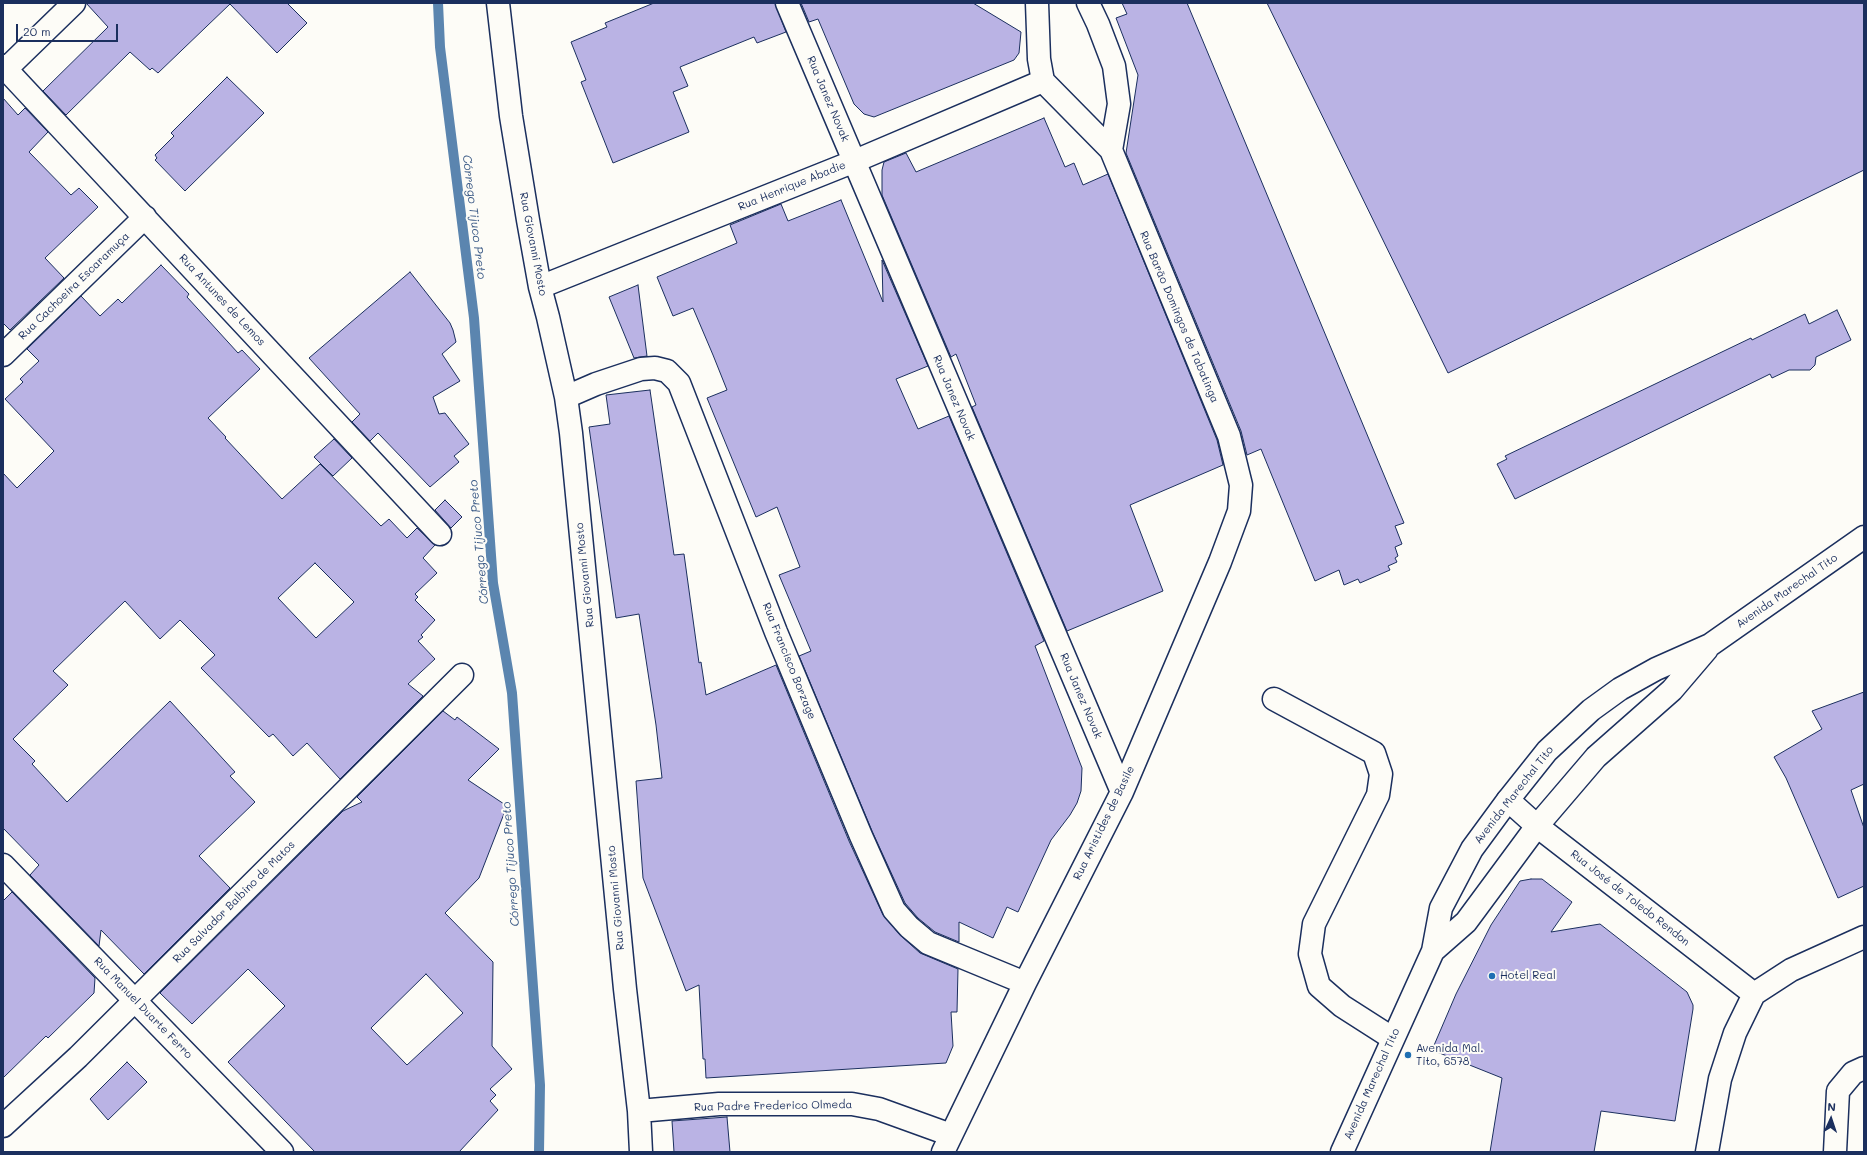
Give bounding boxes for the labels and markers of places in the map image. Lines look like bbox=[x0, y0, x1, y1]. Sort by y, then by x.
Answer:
place label: Hotel Real bbox=[1500, 969, 1556, 983]
marker: Hotel Real bbox=[1487, 971, 1497, 981]
place label: Avenida Mal. Tito, 6578 bbox=[1416, 1042, 1484, 1068]
marker: Avenida Mal. Tito, 6578 bbox=[1403, 1050, 1413, 1060]

